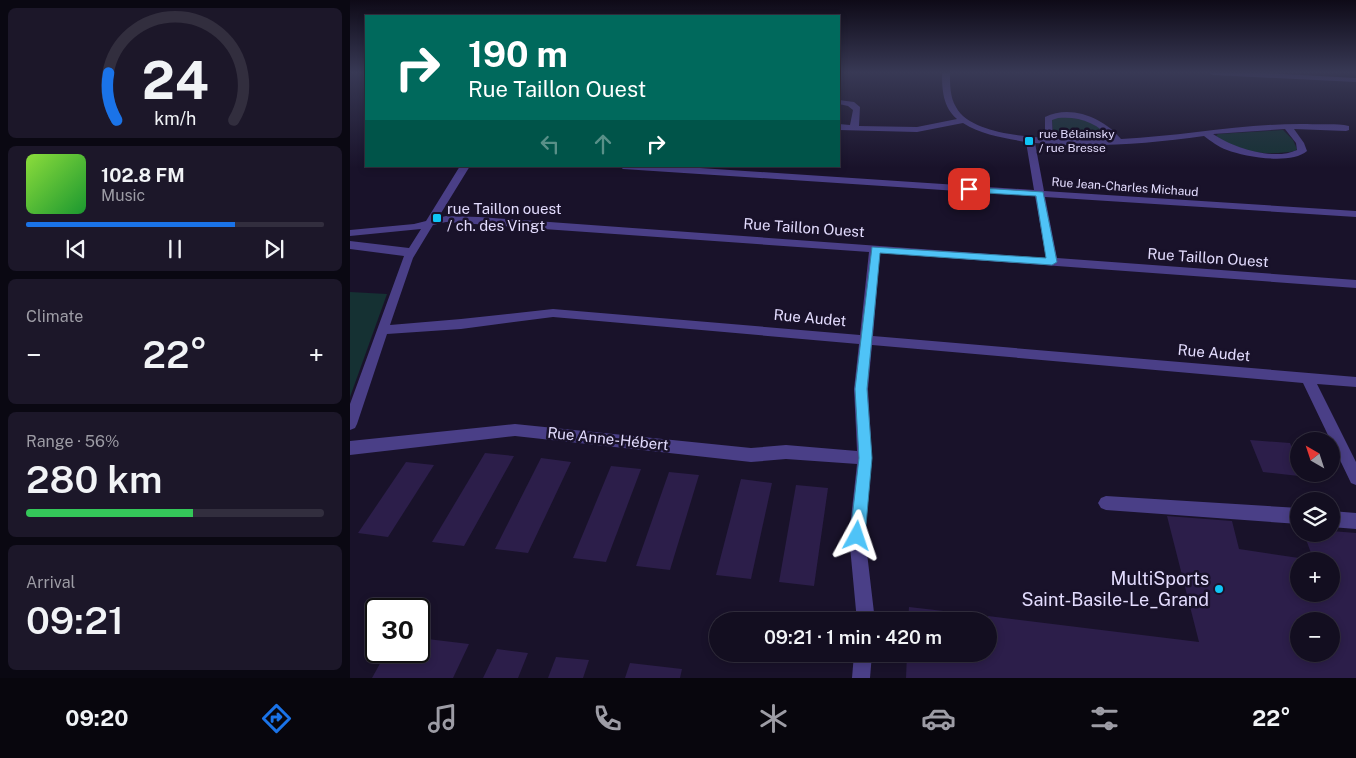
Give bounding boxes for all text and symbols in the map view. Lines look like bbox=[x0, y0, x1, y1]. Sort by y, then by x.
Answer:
text: 190 m bbox=[468, 34, 568, 75]
icon: right bbox=[385, 35, 450, 100]
text: 24 bbox=[141, 50, 209, 111]
text: Rue Taillon Ouest bbox=[468, 76, 646, 102]
text: km/h bbox=[154, 108, 196, 129]
place label: rue Bélainsky / rue Bresse bbox=[1039, 127, 1115, 155]
icon: left bbox=[536, 130, 564, 158]
icon: ahead bbox=[589, 130, 617, 158]
icon: right bbox=[642, 130, 670, 158]
marker: rue Bélainsky / rue Bresse bbox=[1023, 135, 1035, 147]
text: 102.8 FM bbox=[101, 164, 185, 186]
pin bbox=[948, 168, 990, 210]
icon: arrive bbox=[955, 175, 983, 203]
street label: Rue Jean-Charles Michaud bbox=[1051, 175, 1199, 199]
text: Music bbox=[101, 186, 145, 205]
place label: rue Taillon ouest / ch. des Vingt bbox=[447, 200, 562, 234]
marker: rue Taillon ouest / ch. des Vingt bbox=[431, 212, 443, 224]
street label: Rue Taillon Ouest bbox=[743, 215, 865, 240]
icon: previous bbox=[62, 235, 90, 263]
icon: pause bbox=[161, 235, 189, 263]
icon: next bbox=[260, 235, 288, 263]
street label: Rue Taillon Ouest bbox=[1147, 245, 1269, 270]
street label: Rue Audet bbox=[773, 306, 847, 329]
text: Climate bbox=[26, 307, 83, 326]
text: 22° bbox=[143, 332, 207, 377]
text: − bbox=[26, 338, 42, 371]
text: + bbox=[308, 338, 324, 371]
street label: Rue Audet bbox=[1177, 341, 1251, 364]
street label: Rue Anne-Hébert bbox=[547, 424, 670, 453]
text: Range · 56% bbox=[26, 432, 119, 451]
north arrow bbox=[1290, 432, 1340, 482]
map controls bbox=[1290, 432, 1340, 662]
text: 280 km bbox=[26, 457, 162, 502]
button: layers bbox=[1290, 492, 1340, 542]
position arrow bbox=[830, 509, 882, 561]
button: + bbox=[1290, 552, 1340, 602]
place label: MultiSports Saint-Basile-Le_Grand bbox=[1021, 568, 1209, 610]
text: Arrival bbox=[26, 573, 75, 592]
marker: MultiSports Saint-Basile-Le_Grand bbox=[1213, 583, 1225, 595]
text: 09:21 bbox=[26, 598, 124, 643]
speed limit sign: 30 bbox=[365, 598, 430, 663]
button: − bbox=[1290, 612, 1340, 662]
text: 09:21 · 1 min · 420 m bbox=[764, 626, 942, 648]
icon: directions bbox=[259, 701, 294, 736]
icon: music bbox=[425, 701, 460, 736]
icon: phone bbox=[590, 701, 625, 736]
icon: climate bbox=[756, 701, 791, 736]
icon: car bbox=[921, 701, 956, 736]
icon: filters bbox=[1087, 701, 1122, 736]
text: 09:20 bbox=[65, 705, 128, 731]
text: 22° bbox=[1252, 705, 1291, 731]

